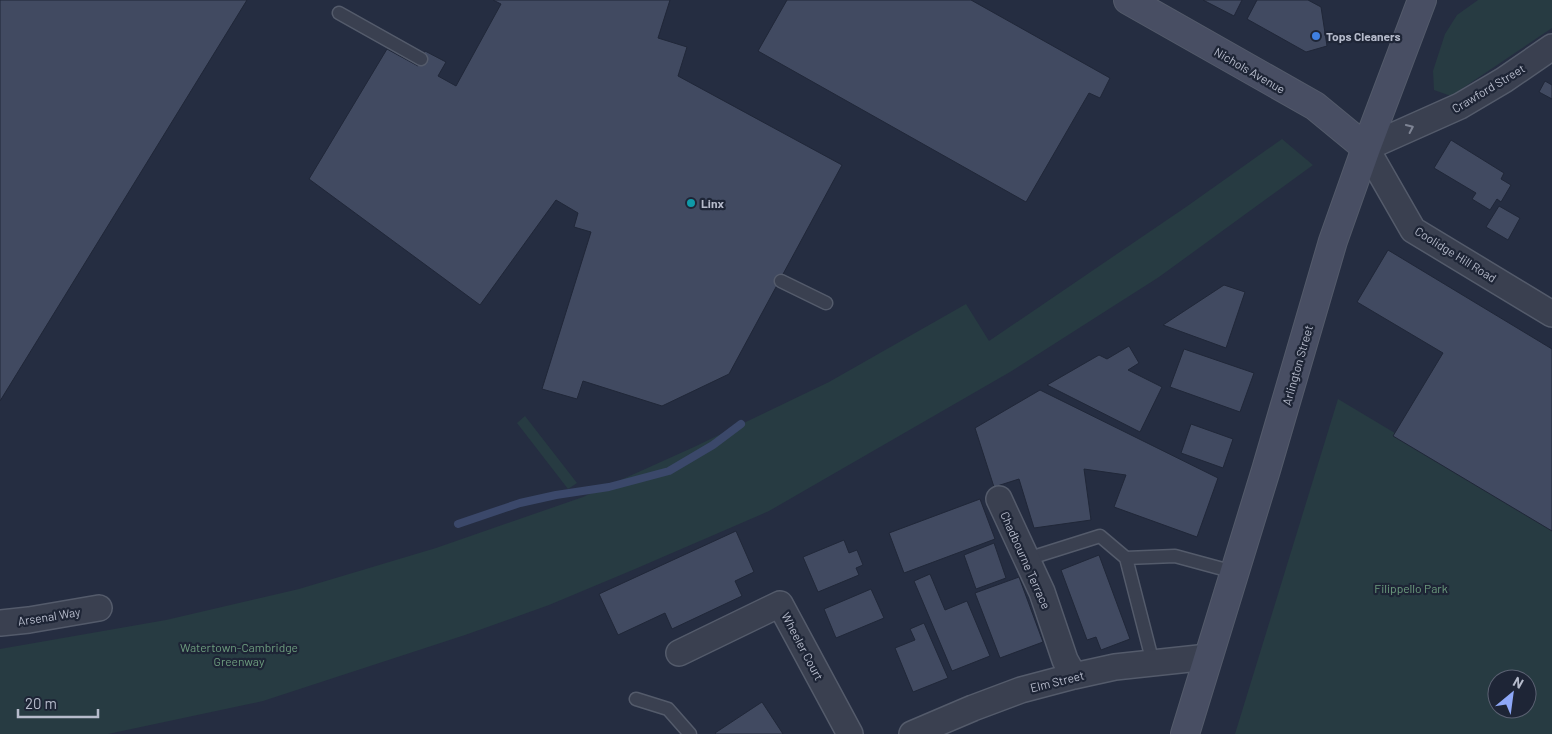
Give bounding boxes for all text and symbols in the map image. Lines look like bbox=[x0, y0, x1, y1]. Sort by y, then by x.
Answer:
place label: Tops Cleaners bbox=[1326, 29, 1401, 43]
marker: Tops Cleaners bbox=[1310, 30, 1322, 42]
street label: Nichols Avenue bbox=[1212, 44, 1288, 96]
street label: Crawford Street bbox=[1449, 61, 1527, 115]
one-way arrow bbox=[1405, 124, 1414, 134]
place label: Linx bbox=[701, 196, 724, 210]
marker: Linx bbox=[685, 197, 697, 209]
street label: Coolidge Hill Road bbox=[1413, 223, 1499, 285]
street label: Arlington Street bbox=[1279, 323, 1315, 407]
street label: Chadbourne Terrace bbox=[998, 509, 1054, 611]
park label: Filippello Park bbox=[1374, 581, 1448, 595]
street label: Arsenal Way bbox=[17, 604, 82, 628]
street label: Wheeler Court bbox=[779, 610, 827, 682]
park label: Watertown-Cambridge Greenway bbox=[180, 640, 298, 668]
street label: Elm Street bbox=[1029, 668, 1085, 694]
north arrow bbox=[1487, 669, 1537, 719]
text: N bbox=[1510, 673, 1527, 692]
scale bar bbox=[18, 686, 98, 718]
text: 20 m bbox=[25, 694, 57, 712]

